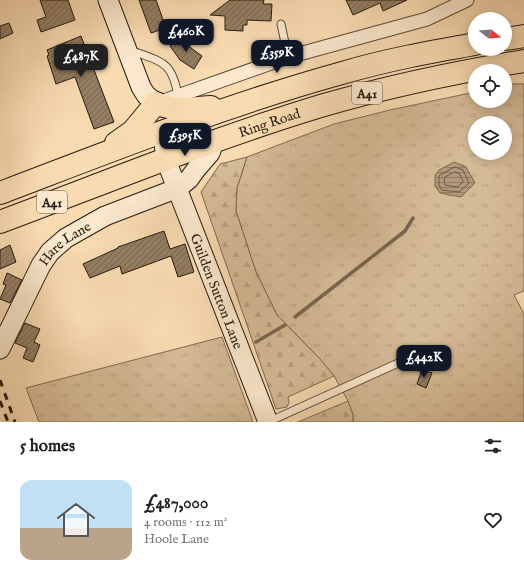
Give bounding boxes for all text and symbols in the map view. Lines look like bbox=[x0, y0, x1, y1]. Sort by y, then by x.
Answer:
north arrow bbox=[468, 12, 512, 56]
map controls bbox=[468, 12, 512, 160]
pin: £460K bbox=[158, 19, 214, 53]
text: £460K bbox=[168, 23, 204, 40]
pin: £359K bbox=[249, 40, 305, 74]
pin: £487K bbox=[53, 44, 109, 78]
text: £359K bbox=[260, 44, 294, 61]
text: £487K bbox=[63, 48, 99, 65]
button: locate bbox=[468, 64, 512, 108]
road number: A41 bbox=[352, 82, 382, 104]
street label: Ring Road bbox=[236, 105, 303, 142]
button: layers bbox=[468, 116, 512, 160]
pin: £395K bbox=[157, 123, 213, 157]
text: £395K bbox=[168, 127, 202, 144]
road number: A41 bbox=[37, 191, 67, 213]
street label: Hare Lane bbox=[35, 218, 95, 270]
street label: Guilden Sutton Lane bbox=[186, 231, 247, 352]
pin: £442K bbox=[396, 345, 452, 379]
text: £442K bbox=[405, 349, 443, 366]
icon: filters bbox=[482, 435, 504, 457]
text: 5 homes bbox=[20, 436, 75, 457]
text: £487,000 bbox=[144, 493, 208, 514]
icon: home bbox=[52, 496, 100, 544]
icon: heart bbox=[482, 509, 504, 531]
text: 4 rooms · 112 m² bbox=[144, 514, 227, 531]
text: Hoole Lane bbox=[144, 531, 209, 548]

